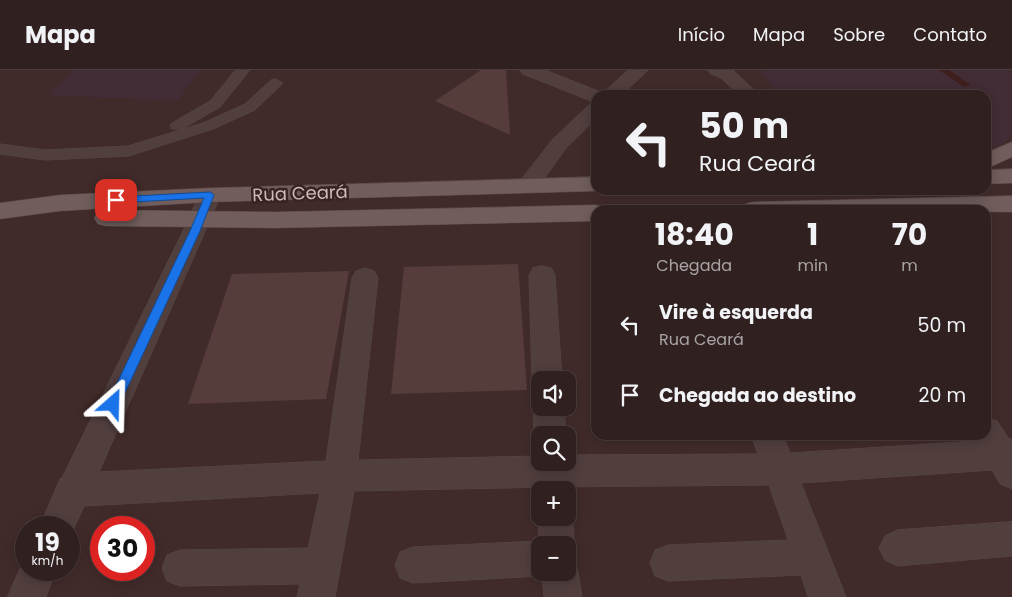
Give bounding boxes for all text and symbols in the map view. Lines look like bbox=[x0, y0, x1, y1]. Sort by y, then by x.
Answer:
text: Mapa bbox=[25, 18, 96, 51]
text: Início bbox=[678, 22, 725, 47]
text: Mapa bbox=[753, 22, 805, 47]
text: Sobre bbox=[833, 22, 885, 47]
text: Contato bbox=[913, 22, 987, 47]
text: 50 m bbox=[699, 101, 789, 150]
icon: left bbox=[616, 110, 681, 175]
text: Rua Ceará bbox=[699, 148, 816, 179]
pin bbox=[95, 179, 137, 221]
street label: Rua Ceará bbox=[252, 179, 348, 207]
icon: arrive bbox=[102, 186, 130, 214]
text: 18:40 bbox=[655, 213, 734, 256]
text: 1 bbox=[807, 213, 818, 256]
text: 70 bbox=[892, 213, 927, 256]
text: Chegada bbox=[656, 254, 732, 277]
text: min bbox=[797, 254, 828, 277]
text: m bbox=[901, 254, 918, 277]
text: Vire à esquerda bbox=[659, 299, 813, 326]
icon: left bbox=[616, 311, 644, 339]
text: 50 m bbox=[917, 312, 966, 339]
text: Rua Ceará bbox=[659, 328, 744, 351]
map controls bbox=[531, 371, 576, 581]
button: sound bbox=[531, 371, 576, 416]
position arrow bbox=[86, 377, 138, 429]
icon: arrive bbox=[616, 381, 644, 409]
text: Chegada ao destino bbox=[659, 382, 856, 409]
text: 20 m bbox=[918, 382, 966, 409]
button: search bbox=[531, 426, 576, 471]
button: + bbox=[531, 481, 576, 526]
speed limit sign: 30 bbox=[90, 516, 155, 581]
text: 19 bbox=[35, 525, 60, 560]
button: − bbox=[531, 536, 576, 581]
text: km/h bbox=[32, 552, 63, 569]

